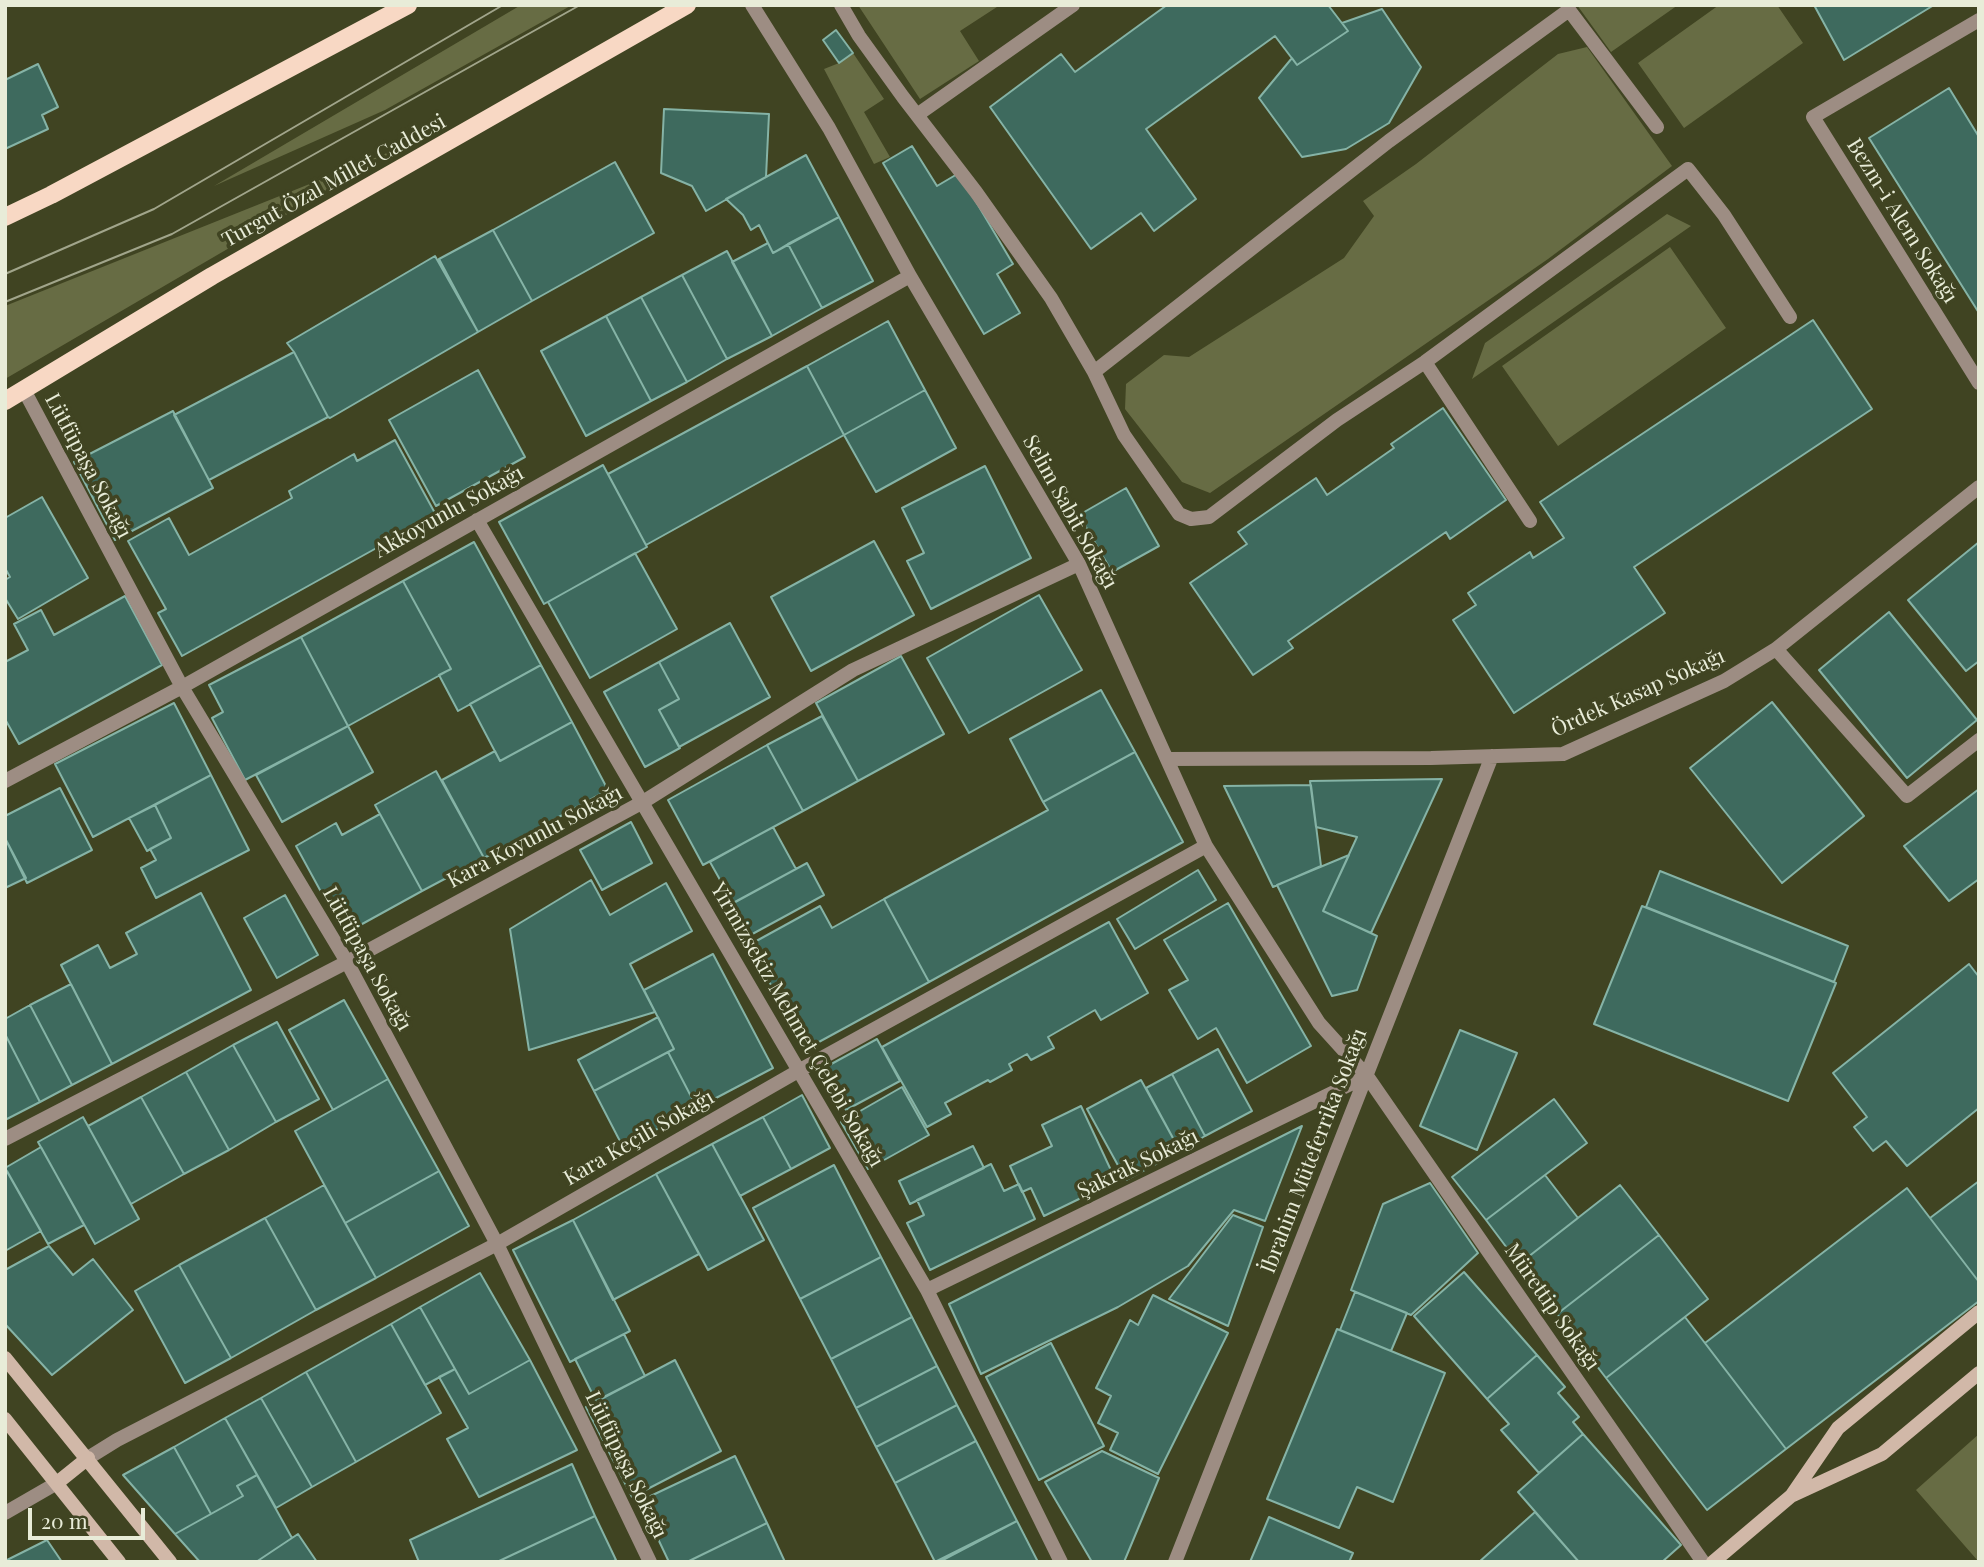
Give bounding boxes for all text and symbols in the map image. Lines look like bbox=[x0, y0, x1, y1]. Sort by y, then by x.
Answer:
street label: Turgut Özal Millet Caddesi bbox=[218, 109, 450, 253]
street label: Bezm-i Alem Sokağı bbox=[1841, 134, 1963, 308]
street label: Lütfüpaşa Sokağı bbox=[39, 389, 137, 543]
street label: Selim Sabit Sokağı bbox=[1017, 431, 1123, 593]
street label: Akkoyunlu Sokağı bbox=[370, 461, 528, 563]
street label: Ördek Kasap Sokağı bbox=[1547, 643, 1729, 743]
street label: Kara Koyunlu Sokağı bbox=[443, 780, 627, 894]
street label: Yirmizsekiz Mehmet Çelebi Sokağı bbox=[705, 878, 889, 1172]
street label: Lütfüpaşa Sokağı bbox=[317, 883, 417, 1035]
street label: İbrahim Müteferrika Sokağı bbox=[1256, 1025, 1372, 1277]
street label: Kara Keçili Sokağı bbox=[559, 1085, 719, 1191]
street label: Şakrak Sokağı bbox=[1073, 1124, 1203, 1204]
street label: Mürettip Sokağı bbox=[1499, 1239, 1605, 1375]
street label: Lütfüpaşa Sokağı bbox=[579, 1387, 673, 1543]
scale bar bbox=[32, 1494, 149, 1538]
text: 20 m bbox=[41, 1506, 88, 1534]

